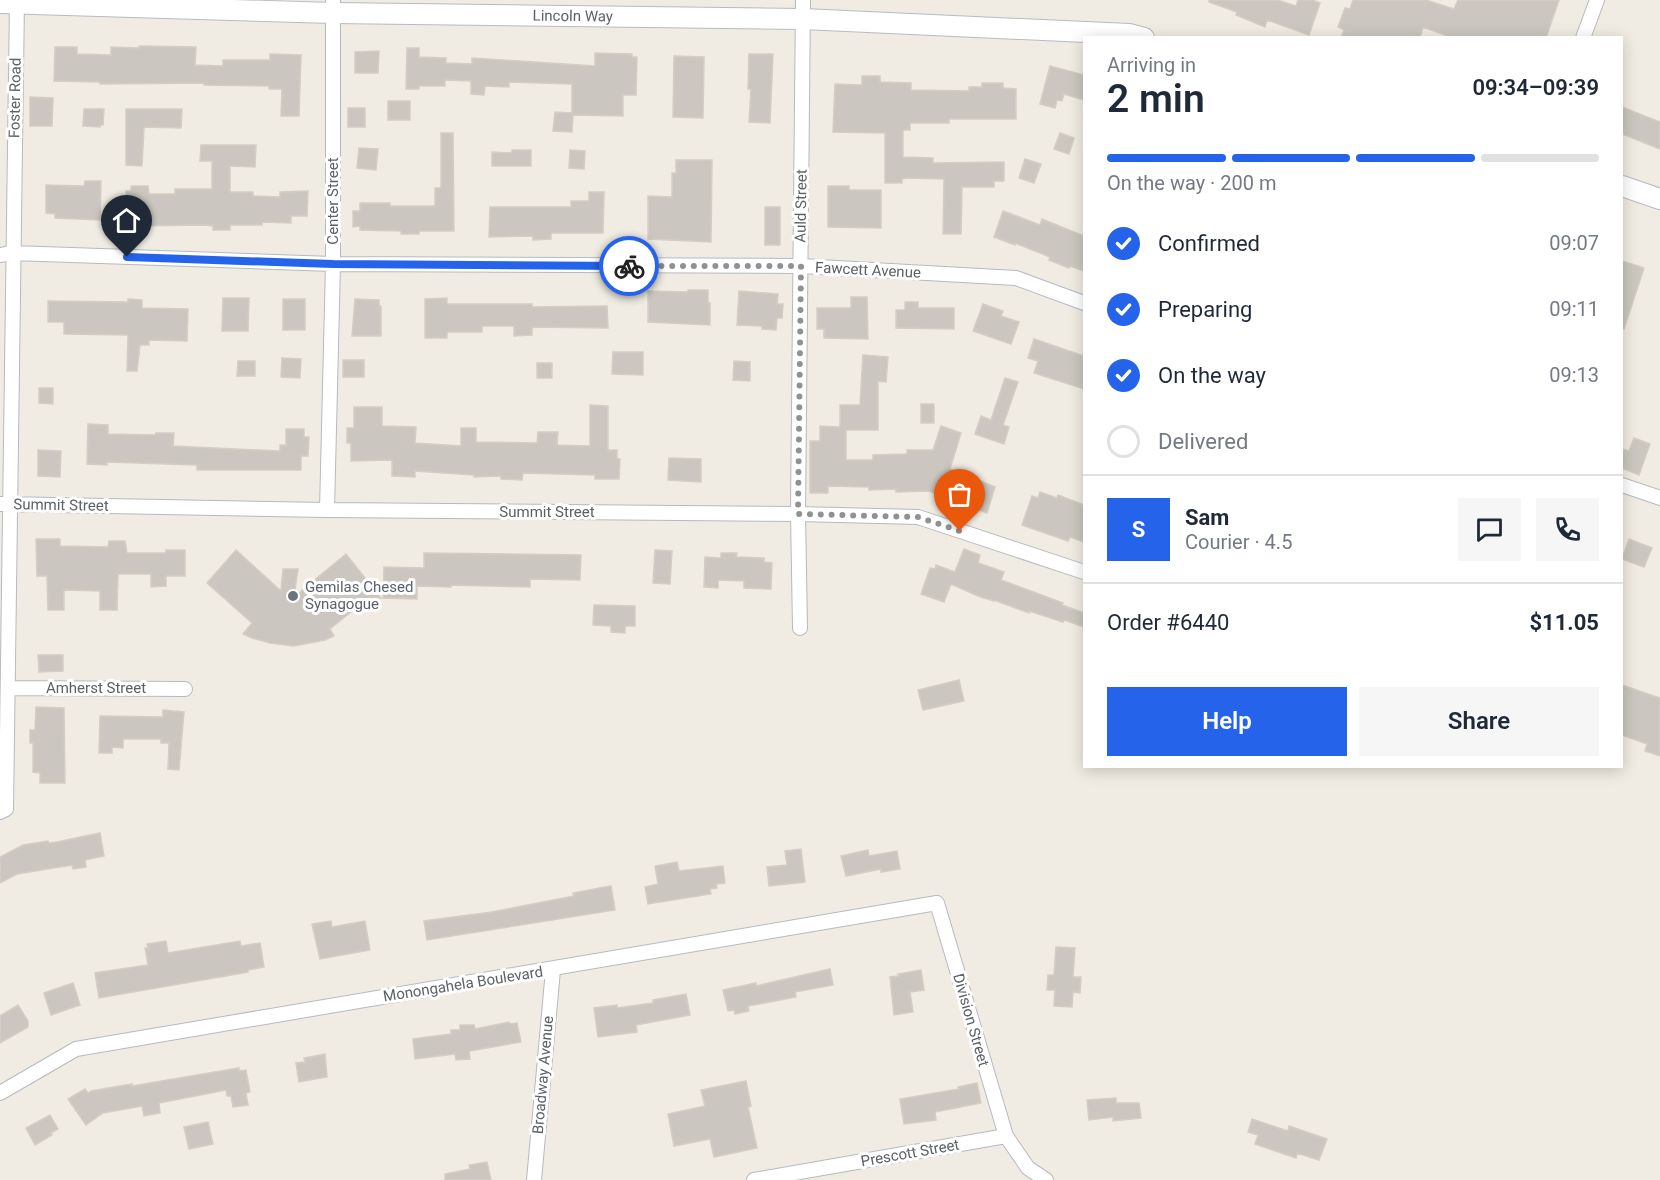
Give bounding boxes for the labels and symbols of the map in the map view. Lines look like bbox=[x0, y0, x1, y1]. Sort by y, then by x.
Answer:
street label: Lincoln Way bbox=[533, 7, 613, 26]
street label: Foster Road bbox=[5, 58, 25, 138]
street label: Center Street bbox=[324, 157, 342, 245]
street label: Auld Street bbox=[791, 169, 811, 243]
pin bbox=[101, 195, 152, 257]
courier bbox=[599, 236, 659, 296]
street label: Fawcett Avenue bbox=[815, 258, 921, 282]
pin bbox=[934, 469, 985, 531]
street label: Summit Street bbox=[13, 495, 109, 515]
street label: Summit Street bbox=[499, 503, 595, 521]
place label: Gemilas Chesed Synagogue bbox=[305, 578, 413, 613]
marker: Gemilas Chesed Synagogue bbox=[286, 589, 300, 603]
street label: Amherst Street bbox=[46, 679, 146, 697]
street label: Monongahela Boulevard bbox=[382, 962, 544, 1006]
street label: Division Street bbox=[949, 971, 993, 1069]
street label: Broadway Avenue bbox=[529, 1015, 557, 1135]
street label: Prescott Street bbox=[859, 1135, 961, 1171]

